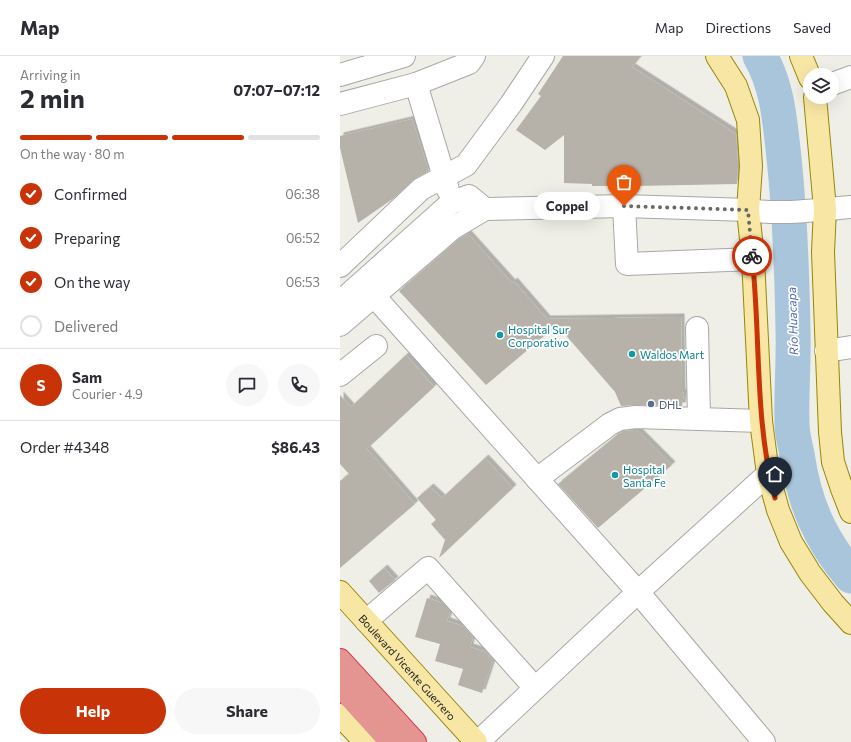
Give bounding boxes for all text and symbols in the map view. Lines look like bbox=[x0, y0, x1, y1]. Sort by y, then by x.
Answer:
text: Map bbox=[20, 16, 59, 39]
text: Map bbox=[655, 19, 684, 36]
text: Directions bbox=[706, 19, 771, 36]
text: Saved bbox=[793, 19, 831, 36]
text: Arriving in bbox=[20, 67, 80, 83]
map controls bbox=[803, 68, 839, 104]
button: layers bbox=[803, 68, 839, 104]
text: 07:07–07:12 bbox=[233, 81, 320, 99]
text: 2 min bbox=[20, 82, 85, 113]
text: On the way · 80 m bbox=[20, 146, 125, 162]
pin bbox=[607, 165, 641, 206]
icon: bag bbox=[613, 171, 635, 193]
icon: check bbox=[20, 183, 42, 205]
text: Confirmed bbox=[54, 185, 127, 203]
text: 06:38 bbox=[285, 186, 320, 202]
callout: Coppel bbox=[534, 192, 600, 220]
text: Coppel bbox=[546, 198, 588, 214]
icon: check bbox=[20, 227, 42, 249]
text: Preparing bbox=[54, 229, 120, 247]
text: 06:52 bbox=[286, 230, 320, 246]
courier bbox=[732, 236, 772, 276]
icon: bike bbox=[741, 245, 763, 267]
icon: check bbox=[20, 271, 42, 293]
text: On the way bbox=[54, 273, 131, 291]
text: 06:53 bbox=[286, 274, 320, 290]
water label: Río Huacapa bbox=[784, 287, 800, 355]
text: Delivered bbox=[54, 317, 118, 335]
place label: Hospital Sur Corporativo bbox=[508, 323, 570, 349]
marker: Hospital Sur Corporativo bbox=[495, 330, 505, 340]
place label: Waldos Mart bbox=[640, 348, 705, 361]
marker: Waldos Mart bbox=[627, 349, 637, 359]
button: chat bbox=[226, 364, 268, 406]
button: phone bbox=[278, 364, 320, 406]
text: Sam bbox=[72, 368, 102, 386]
text: S bbox=[36, 376, 46, 394]
text: Courier · 4.9 bbox=[72, 386, 143, 402]
place label: DHL bbox=[659, 398, 682, 411]
marker: DHL bbox=[646, 399, 656, 409]
text: Order #4348 bbox=[20, 438, 109, 456]
text: $86.43 bbox=[271, 438, 320, 456]
pin bbox=[758, 457, 792, 498]
place label: Hospital Santa Fe bbox=[623, 463, 666, 489]
icon: home bbox=[764, 463, 786, 485]
marker: Hospital Santa Fe bbox=[610, 470, 620, 480]
street label: Boulevard Vicente Guerrero bbox=[357, 611, 459, 723]
button: Help bbox=[20, 688, 166, 734]
button: Share bbox=[174, 688, 320, 734]

